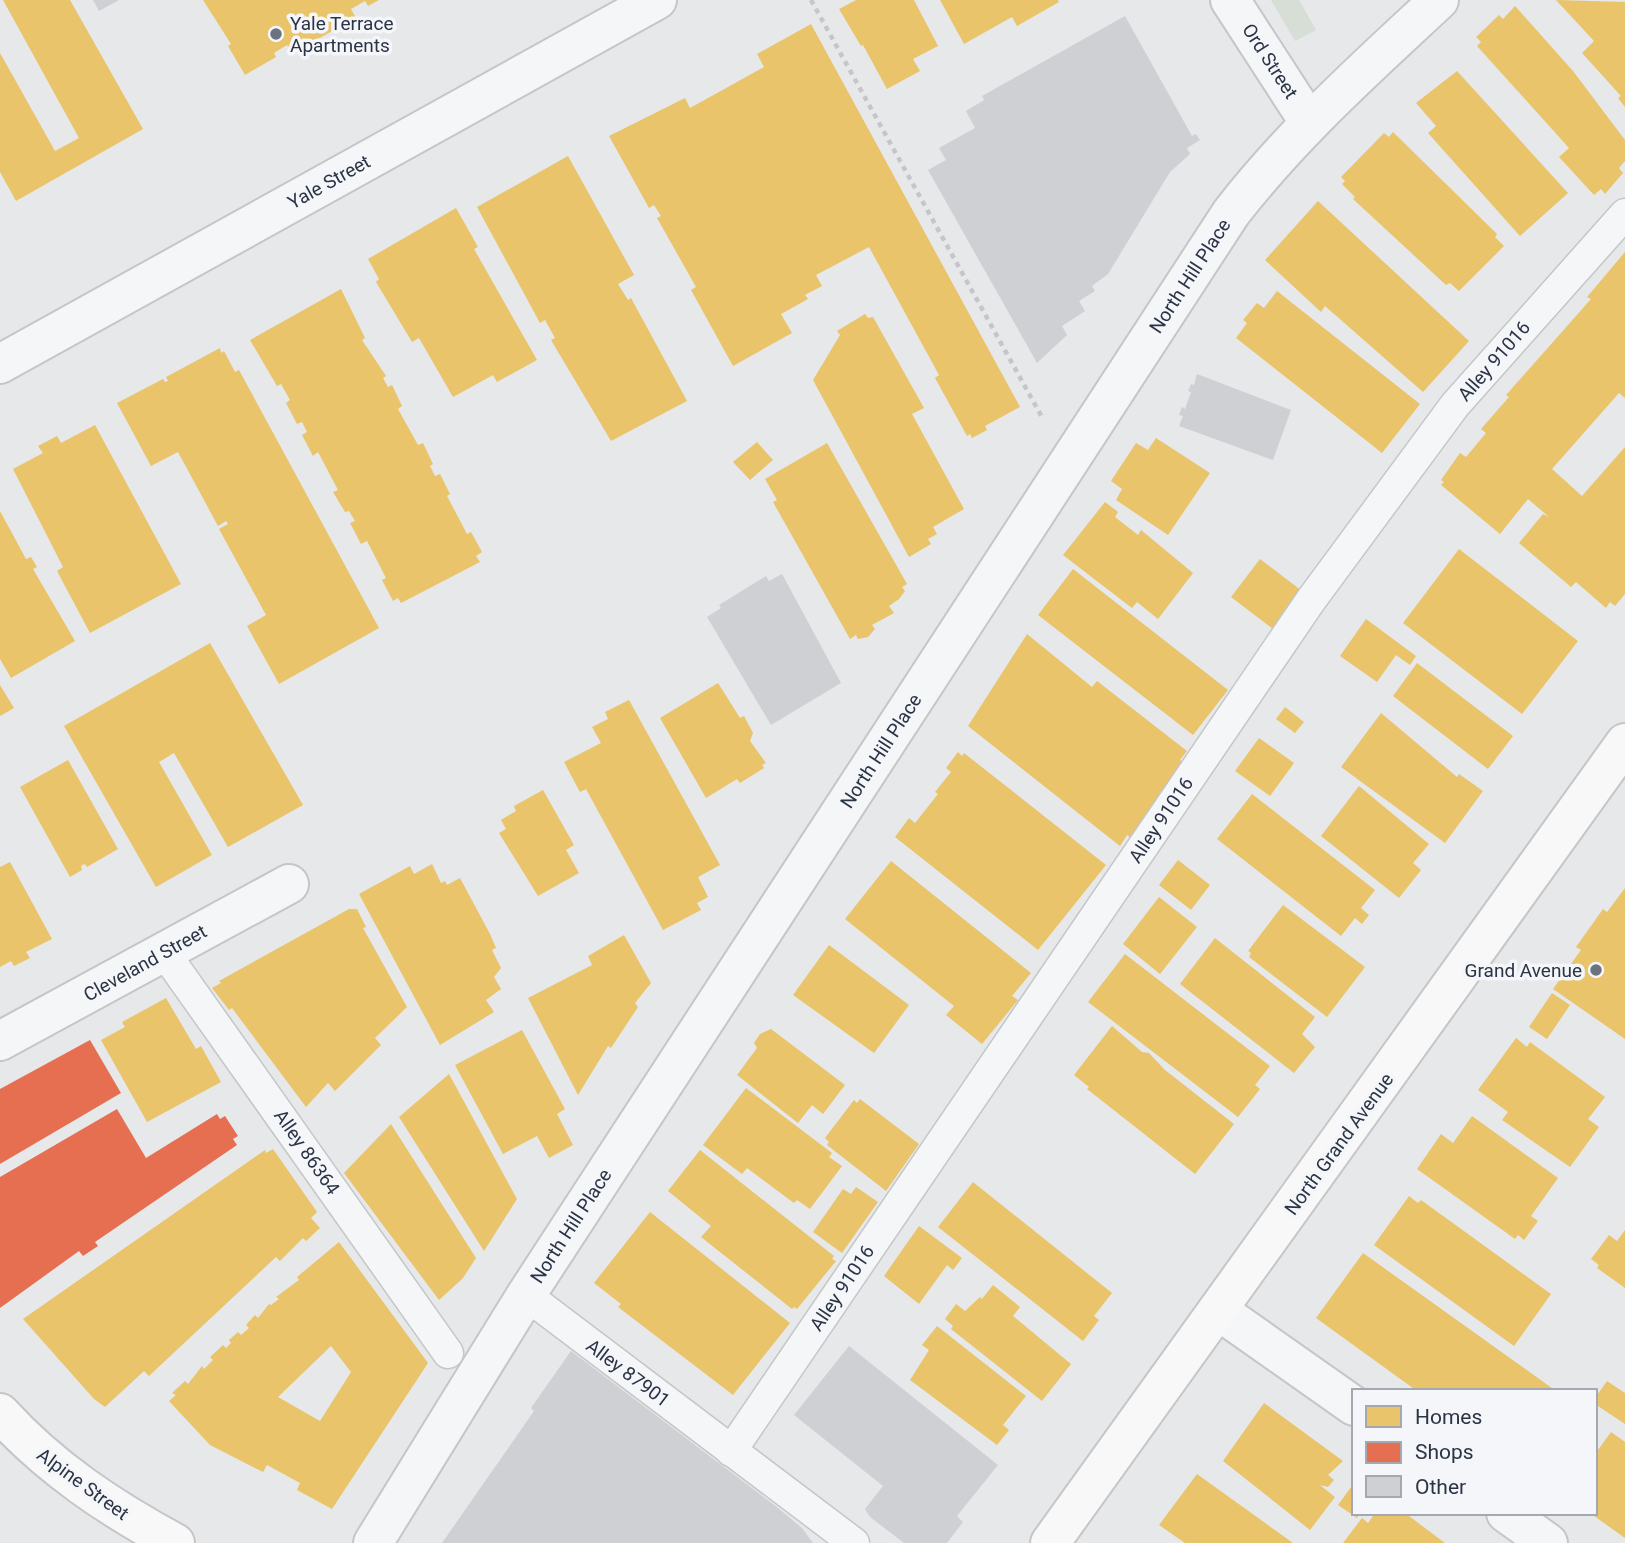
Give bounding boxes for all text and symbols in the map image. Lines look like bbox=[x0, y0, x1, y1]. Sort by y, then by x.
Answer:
place label: Yale Terrace Apartments bbox=[290, 12, 393, 57]
street label: Ord Street bbox=[1237, 19, 1303, 103]
marker: Yale Terrace Apartments bbox=[268, 26, 284, 42]
street label: Yale Street bbox=[284, 150, 374, 214]
street label: North Hill Place bbox=[1144, 214, 1236, 338]
street label: Alley 91016 bbox=[1453, 316, 1535, 406]
street label: North Hill Place bbox=[835, 689, 927, 813]
street label: Alley 91016 bbox=[1124, 773, 1198, 867]
street label: Cleveland Street bbox=[79, 920, 211, 1006]
place label: Grand Avenue bbox=[1465, 959, 1582, 982]
marker: Grand Avenue bbox=[1588, 962, 1604, 978]
street label: North Grand Avenue bbox=[1280, 1068, 1398, 1220]
street label: Alley 86364 bbox=[269, 1105, 345, 1199]
street label: North Hill Place bbox=[525, 1164, 617, 1288]
street label: Alley 91016 bbox=[805, 1241, 879, 1335]
street label: Alley 87901 bbox=[582, 1334, 674, 1412]
legend bbox=[1352, 1389, 1597, 1515]
text: Homes bbox=[1415, 1405, 1482, 1429]
text: Shops bbox=[1415, 1440, 1474, 1464]
street label: Alpine Street bbox=[33, 1443, 133, 1525]
text: Other bbox=[1415, 1475, 1466, 1499]

